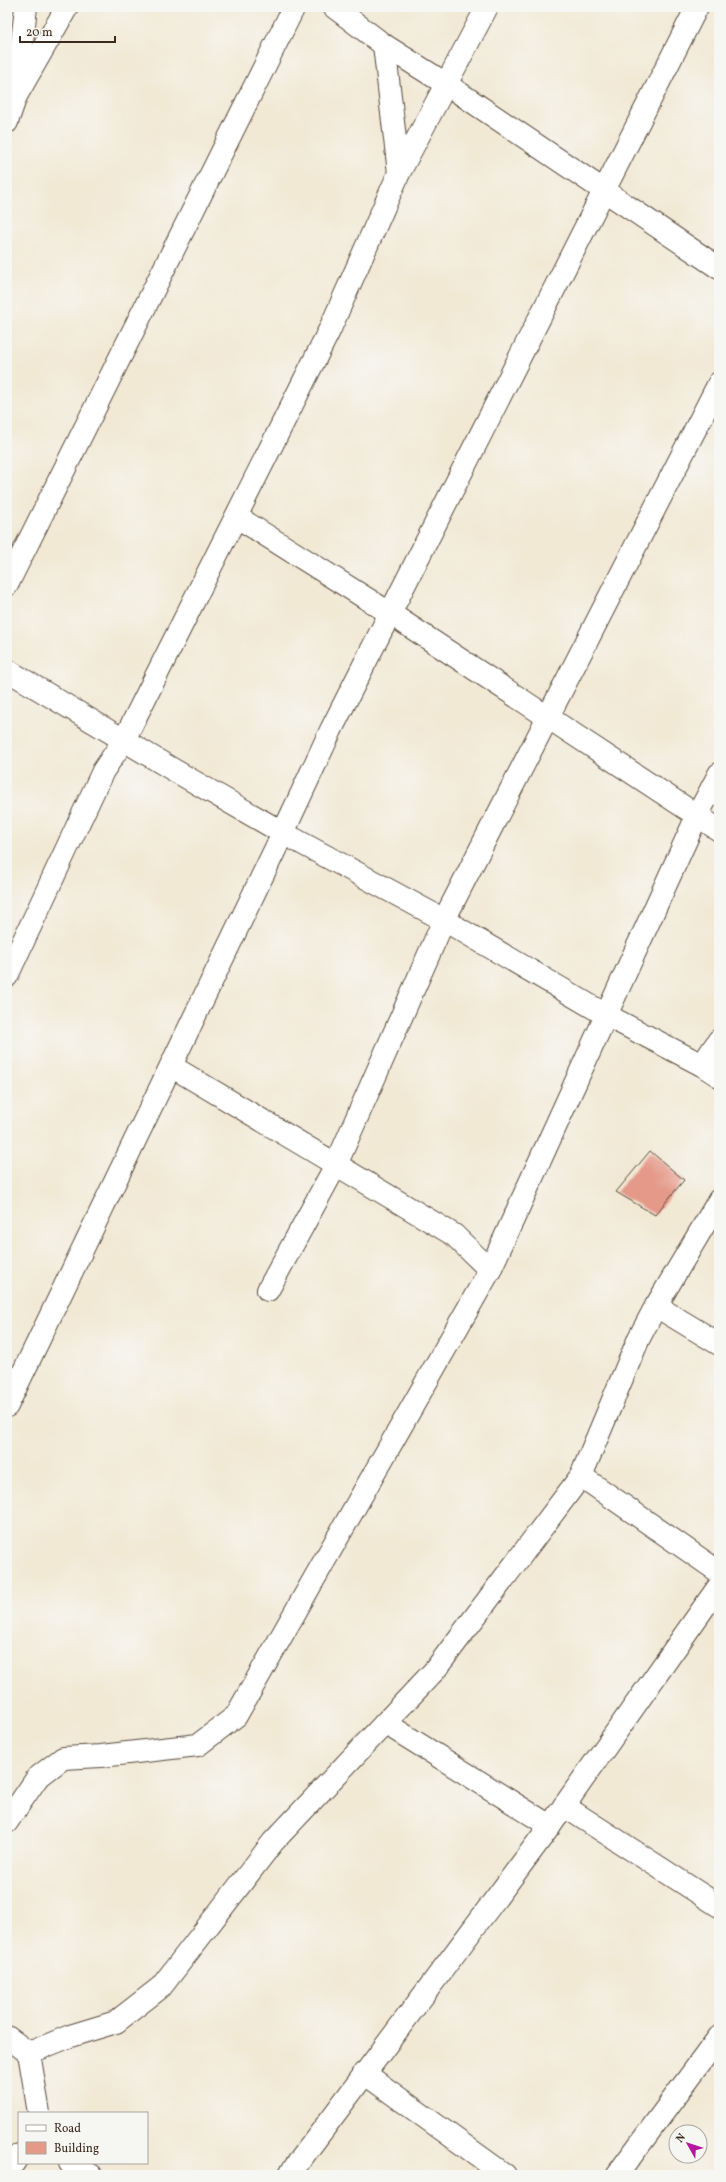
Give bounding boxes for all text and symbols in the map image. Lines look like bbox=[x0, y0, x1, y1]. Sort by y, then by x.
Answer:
scale bar bbox=[20, 18, 115, 44]
text: 20 m bbox=[26, 25, 53, 41]
legend bbox=[18, 2112, 148, 2164]
text: Road bbox=[54, 2121, 81, 2137]
north arrow bbox=[668, 2124, 708, 2164]
text: N bbox=[673, 2131, 690, 2146]
text: Building bbox=[54, 2141, 99, 2157]

